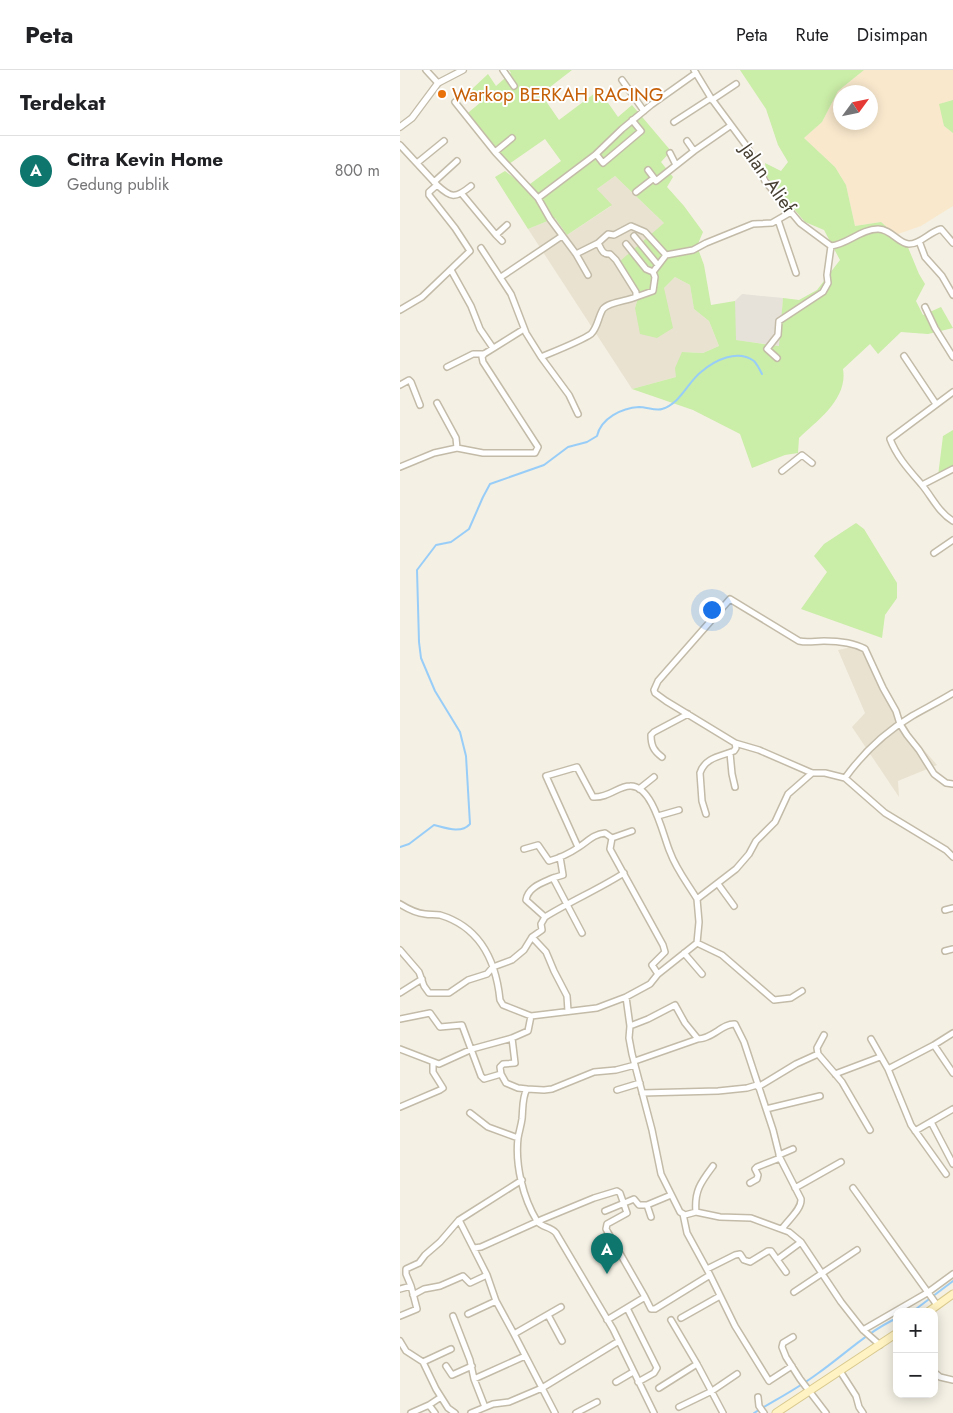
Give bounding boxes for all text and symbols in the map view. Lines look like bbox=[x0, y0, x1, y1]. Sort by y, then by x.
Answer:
text: Peta bbox=[25, 17, 74, 52]
text: Peta bbox=[736, 22, 768, 48]
text: Rute bbox=[796, 22, 829, 48]
text: Disimpan bbox=[857, 22, 928, 48]
place label: Warkop BERKAH RACING bbox=[452, 81, 664, 108]
north arrow bbox=[833, 85, 878, 130]
text: Terdekat bbox=[20, 88, 105, 118]
marker: Warkop BERKAH RACING bbox=[436, 88, 448, 100]
street label: Jalan Alief bbox=[732, 135, 802, 219]
text: Citra Kevin Home bbox=[67, 146, 223, 173]
text: A bbox=[30, 159, 42, 182]
text: 800 m bbox=[335, 159, 380, 182]
text: Gedung publik bbox=[67, 173, 169, 196]
your location bbox=[699, 597, 725, 623]
pin: A bbox=[591, 1233, 623, 1274]
map controls bbox=[893, 1308, 938, 1398]
button: + bbox=[893, 1308, 938, 1353]
button: − bbox=[893, 1353, 938, 1398]

